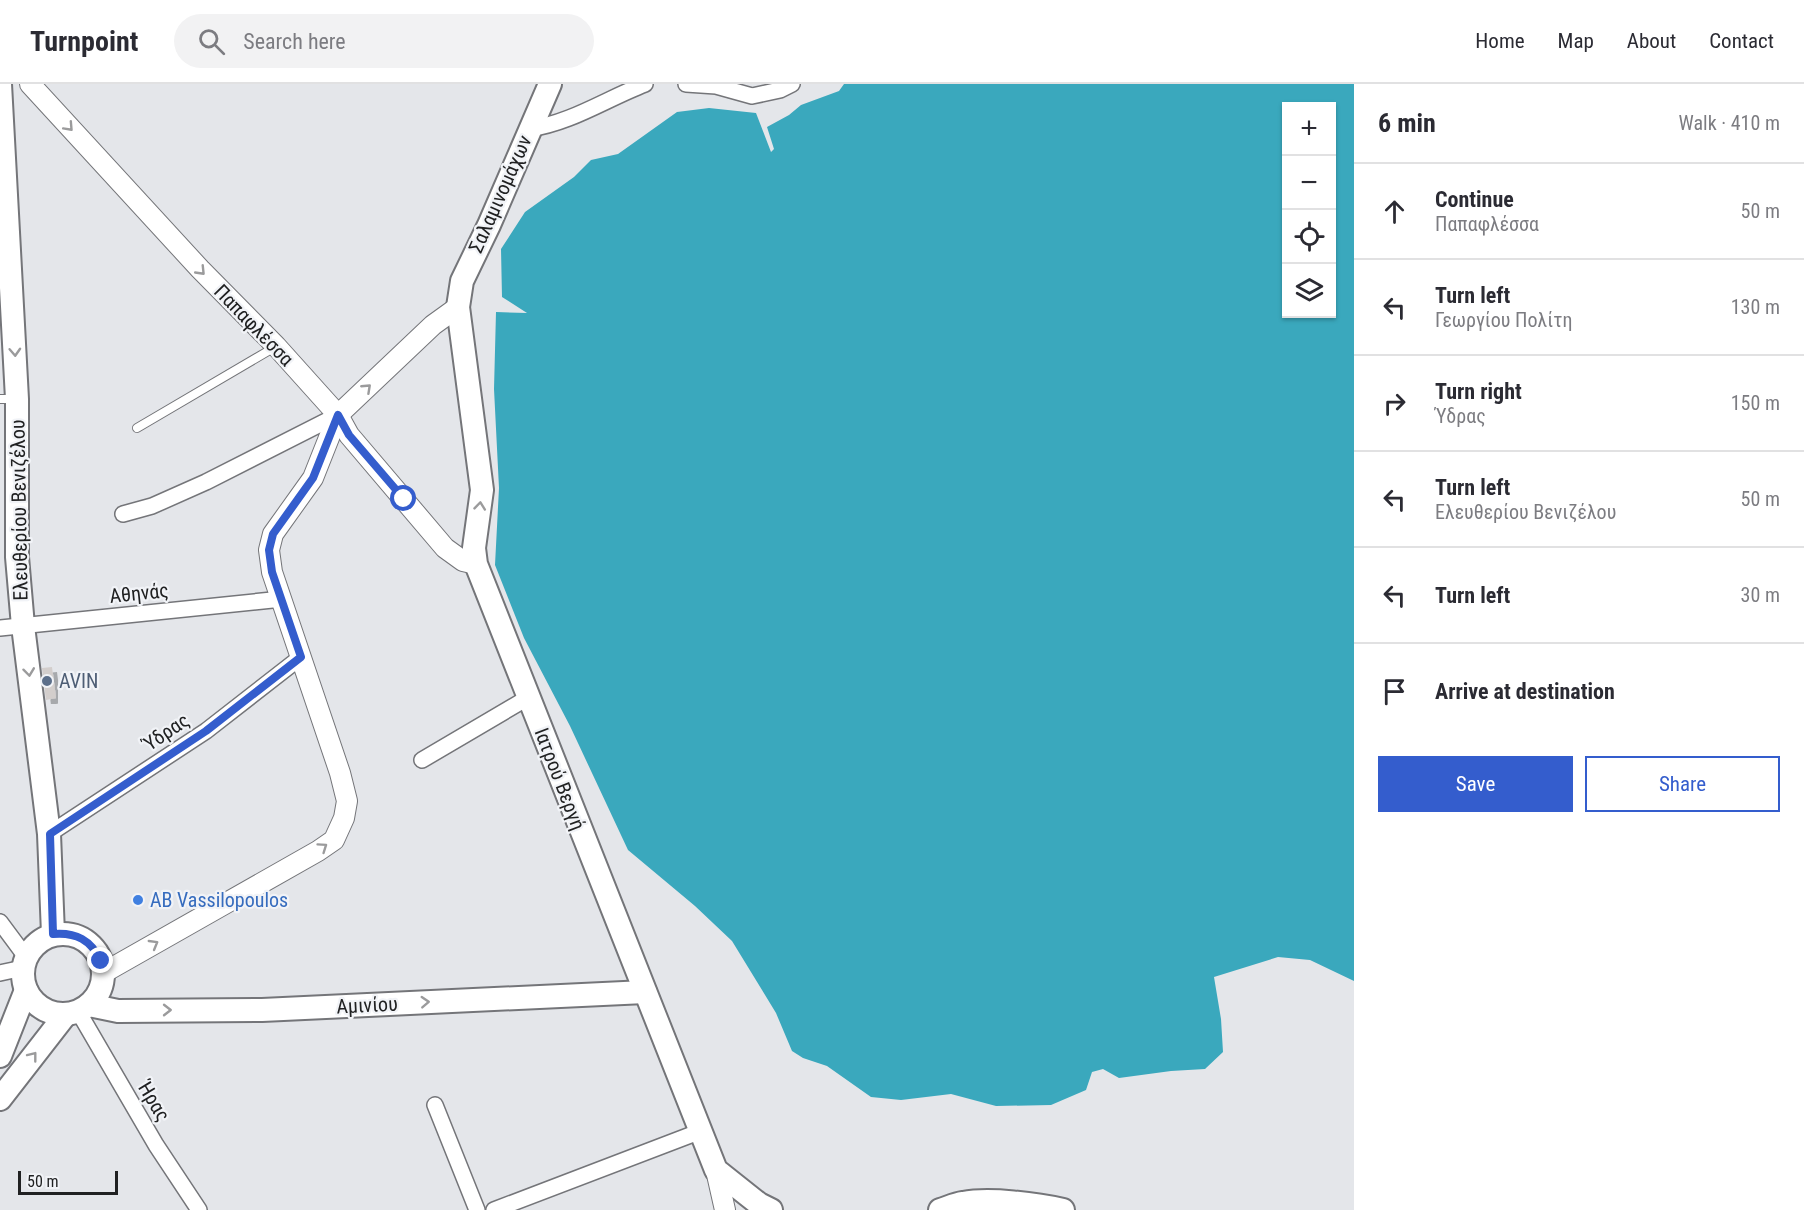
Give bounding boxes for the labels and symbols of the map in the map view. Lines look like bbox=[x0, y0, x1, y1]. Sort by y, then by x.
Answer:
one-way arrow bbox=[62, 120, 73, 131]
street label: Σαλαμινομάχων bbox=[463, 131, 537, 257]
one-way arrow bbox=[194, 263, 205, 274]
street label: Παπαφλέσσα bbox=[209, 279, 299, 371]
one-way arrow bbox=[8, 348, 21, 357]
one-way arrow bbox=[360, 384, 371, 395]
street label: Ελευθερίου Βενιζέλου bbox=[5, 419, 33, 601]
route start bbox=[390, 485, 416, 511]
one-way arrow bbox=[473, 502, 486, 511]
street label: Αθηνάς bbox=[108, 578, 170, 608]
one-way arrow bbox=[22, 668, 34, 677]
place label: AVIN bbox=[59, 669, 98, 693]
marker: AVIN bbox=[40, 674, 54, 688]
street label: Ύδρας bbox=[137, 708, 194, 757]
street label: Ιατρού Βεργή bbox=[530, 725, 590, 833]
one-way arrow bbox=[317, 843, 328, 854]
place label: AB Vassilopoulos bbox=[150, 888, 288, 912]
marker: AB Vassilopoulos bbox=[131, 893, 145, 907]
one-way arrow bbox=[148, 940, 158, 951]
route end bbox=[87, 947, 113, 973]
street label: Αμινίου bbox=[336, 991, 398, 1019]
one-way arrow bbox=[421, 995, 430, 1008]
one-way arrow bbox=[163, 1004, 172, 1016]
one-way arrow bbox=[26, 1052, 37, 1063]
street label: Ήρας bbox=[132, 1076, 175, 1125]
scale bar bbox=[18, 1168, 118, 1196]

